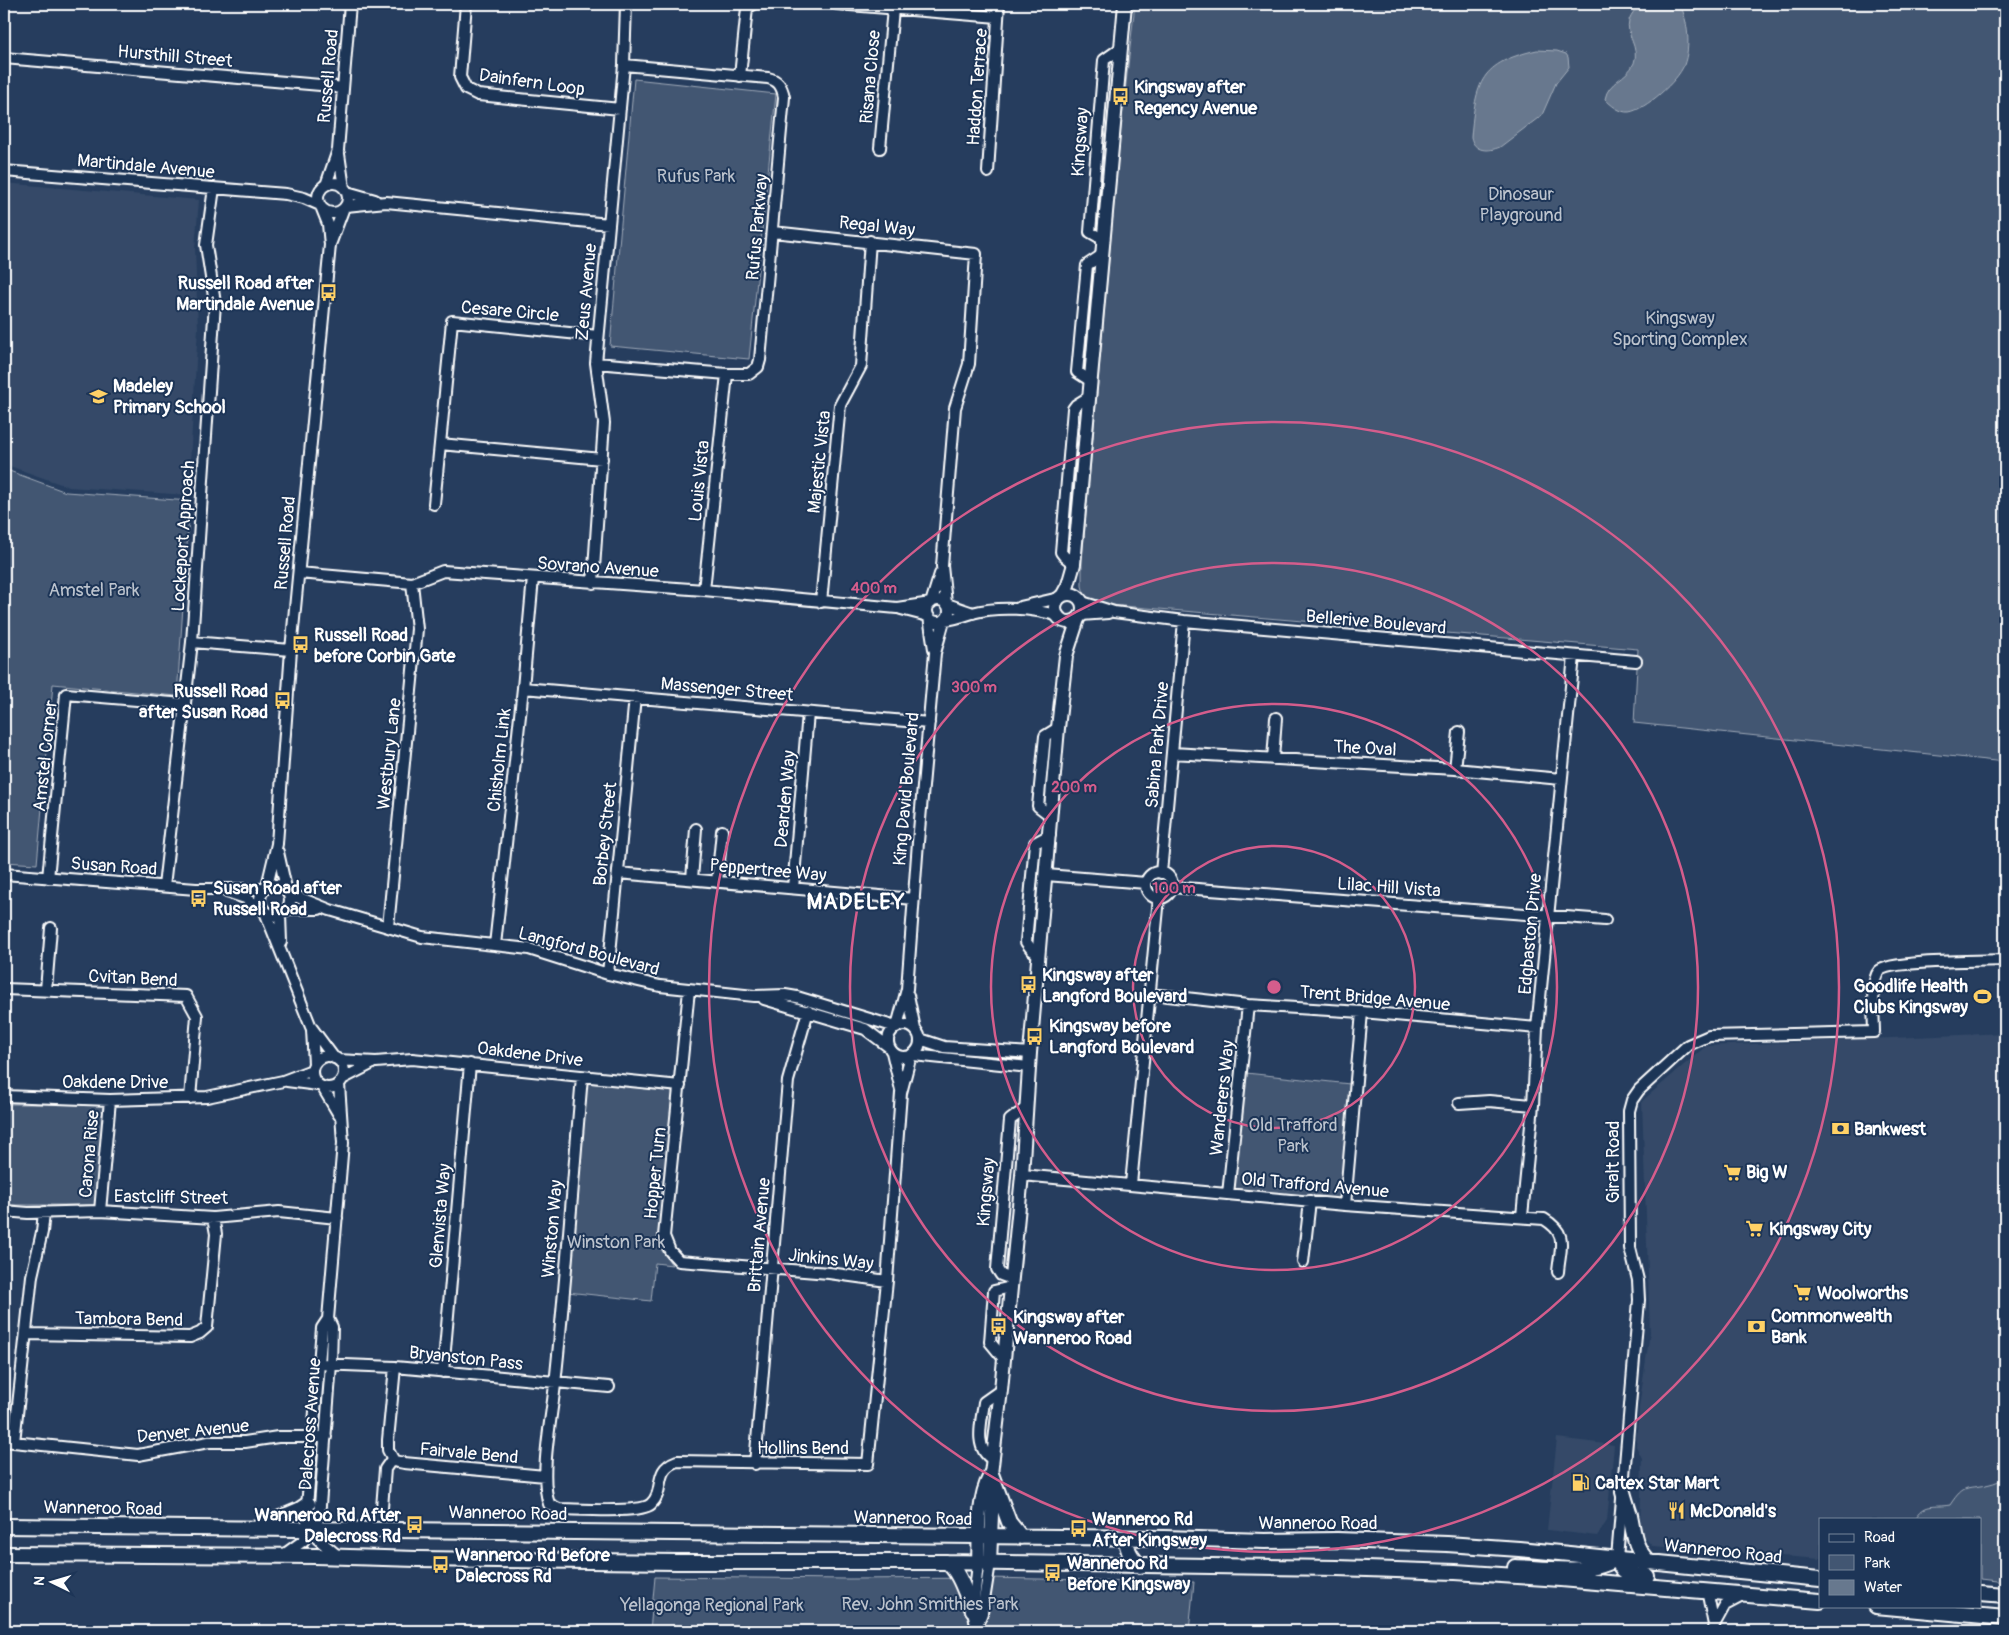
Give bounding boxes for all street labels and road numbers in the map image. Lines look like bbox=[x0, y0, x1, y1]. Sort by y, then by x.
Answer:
street label: Haddon Terrace bbox=[962, 27, 993, 147]
street label: Russell Road bbox=[313, 28, 344, 124]
street label: Risana Close bbox=[855, 29, 886, 125]
street label: Hursthill Street bbox=[117, 40, 234, 73]
street label: Dainfern Loop bbox=[478, 64, 586, 101]
street label: Kingsway bbox=[1067, 106, 1094, 177]
street label: Martindale Avenue bbox=[76, 149, 216, 184]
street label: Rufus Parkway bbox=[741, 173, 774, 281]
street label: Regal Way bbox=[838, 211, 916, 242]
street label: Zeus Avenue bbox=[571, 242, 602, 342]
street label: Cesare Circle bbox=[460, 296, 560, 327]
street label: Majestic Vista bbox=[803, 409, 836, 515]
street label: Louis Vista bbox=[684, 439, 715, 523]
street label: Lockeport Approach bbox=[167, 460, 200, 612]
street label: Russell Road bbox=[270, 495, 301, 591]
street label: Sovrano Avenue bbox=[536, 552, 660, 583]
street label: Bellerive Boulevard bbox=[1305, 605, 1447, 640]
street label: Massenger Street bbox=[660, 672, 795, 707]
street label: Sabina Park Drive bbox=[1141, 681, 1175, 809]
street label: Westbury Lane bbox=[372, 697, 407, 811]
street label: Amstel Corner bbox=[28, 699, 63, 813]
street label: Chisholm Link bbox=[483, 707, 516, 813]
street label: King David Boulevard bbox=[888, 711, 925, 867]
street label: The Oval bbox=[1333, 735, 1397, 762]
street label: Dearden Way bbox=[770, 749, 801, 849]
street label: Borbey Street bbox=[589, 780, 622, 887]
street label: Susan Road bbox=[70, 852, 158, 881]
street label: Peppertree Way bbox=[708, 854, 828, 887]
street label: Lilac Hill Vista bbox=[1336, 872, 1442, 903]
street label: Edgbaston Drive bbox=[1514, 872, 1547, 996]
street label: Langford Boulevard bbox=[516, 922, 662, 981]
street label: Cvitan Bend bbox=[88, 965, 178, 992]
street label: Trent Bridge Avenue bbox=[1299, 980, 1451, 1017]
street label: Oakdene Drive bbox=[476, 1037, 584, 1072]
street label: Wanderers Way bbox=[1205, 1039, 1240, 1157]
street label: Oakdene Drive bbox=[62, 1071, 168, 1094]
street label: Carona Rise bbox=[74, 1109, 105, 1199]
street label: Giralt Road bbox=[1602, 1121, 1625, 1203]
street label: Hopper Turn bbox=[639, 1126, 672, 1220]
street label: Kingsway bbox=[972, 1156, 1001, 1228]
street label: Glenvista Way bbox=[424, 1162, 457, 1269]
street label: Old Trafford Avenue bbox=[1240, 1168, 1390, 1203]
street label: Brittain Avenue bbox=[743, 1177, 776, 1293]
street label: Winston Way bbox=[537, 1179, 568, 1279]
street label: Eastcliff Street bbox=[114, 1185, 229, 1210]
street label: Jinkins Way bbox=[787, 1244, 875, 1275]
street label: Tambora Bend bbox=[75, 1307, 183, 1332]
street label: Bryanston Pass bbox=[408, 1341, 524, 1376]
street label: Dalecross Avenue bbox=[294, 1357, 327, 1491]
street label: Denver Avenue bbox=[136, 1414, 250, 1449]
street label: Hollins Bend bbox=[757, 1437, 849, 1460]
street label: Fairvale Bend bbox=[419, 1438, 519, 1469]
street label: Wanneroo Road bbox=[43, 1496, 163, 1521]
street label: Wanneroo Road bbox=[448, 1501, 568, 1526]
street label: Wanneroo Road bbox=[853, 1506, 973, 1531]
street label: Wanneroo Road bbox=[1258, 1512, 1378, 1535]
street label: Wanneroo Road bbox=[1663, 1534, 1783, 1569]

